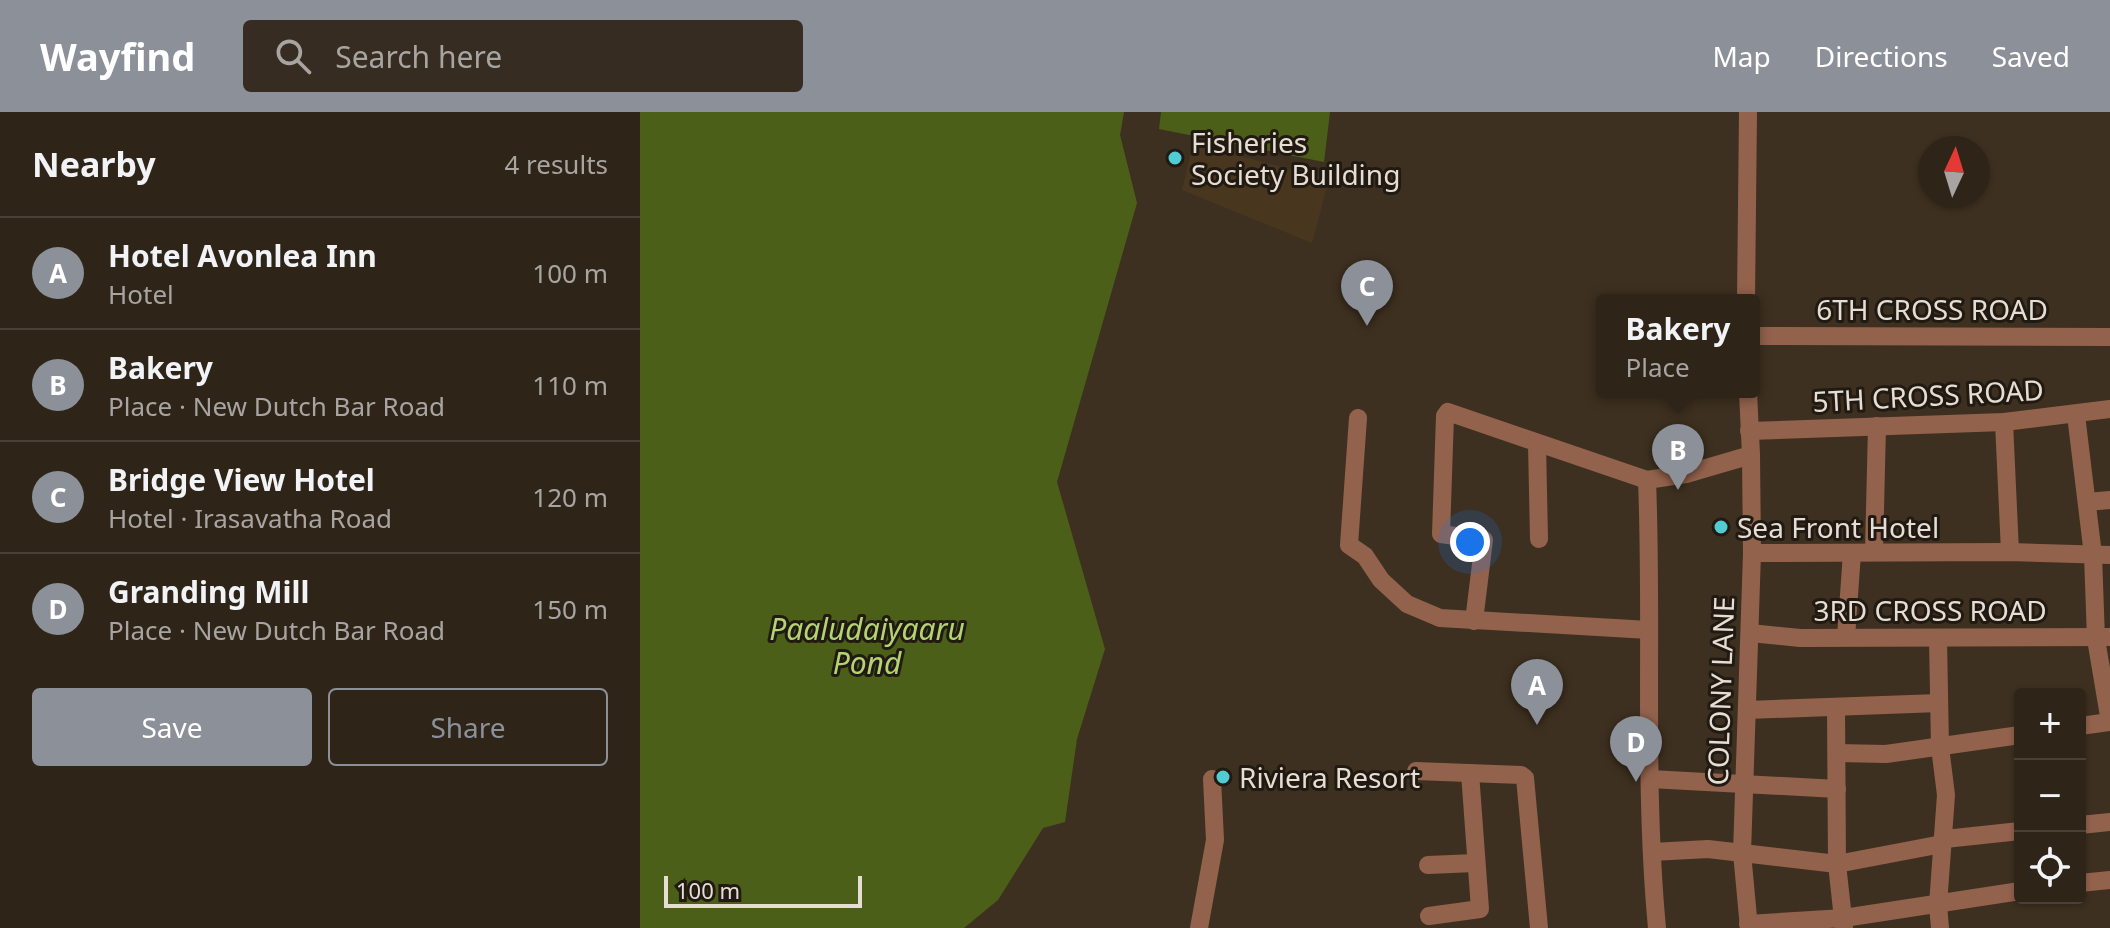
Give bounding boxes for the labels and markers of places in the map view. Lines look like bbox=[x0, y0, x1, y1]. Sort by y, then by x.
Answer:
place label: Fisheries Society Building bbox=[1191, 123, 1400, 193]
marker: Fisheries Society Building bbox=[1166, 149, 1184, 167]
pin: C bbox=[1341, 260, 1393, 326]
pin: B bbox=[1652, 424, 1704, 490]
place label: Sea Front Hotel bbox=[1737, 508, 1939, 546]
marker: Sea Front Hotel bbox=[1712, 518, 1730, 536]
pin: A bbox=[1511, 659, 1563, 725]
pin: D bbox=[1610, 716, 1662, 782]
place label: Riviera Resort bbox=[1239, 758, 1420, 796]
marker: Riviera Resort bbox=[1214, 768, 1232, 786]

